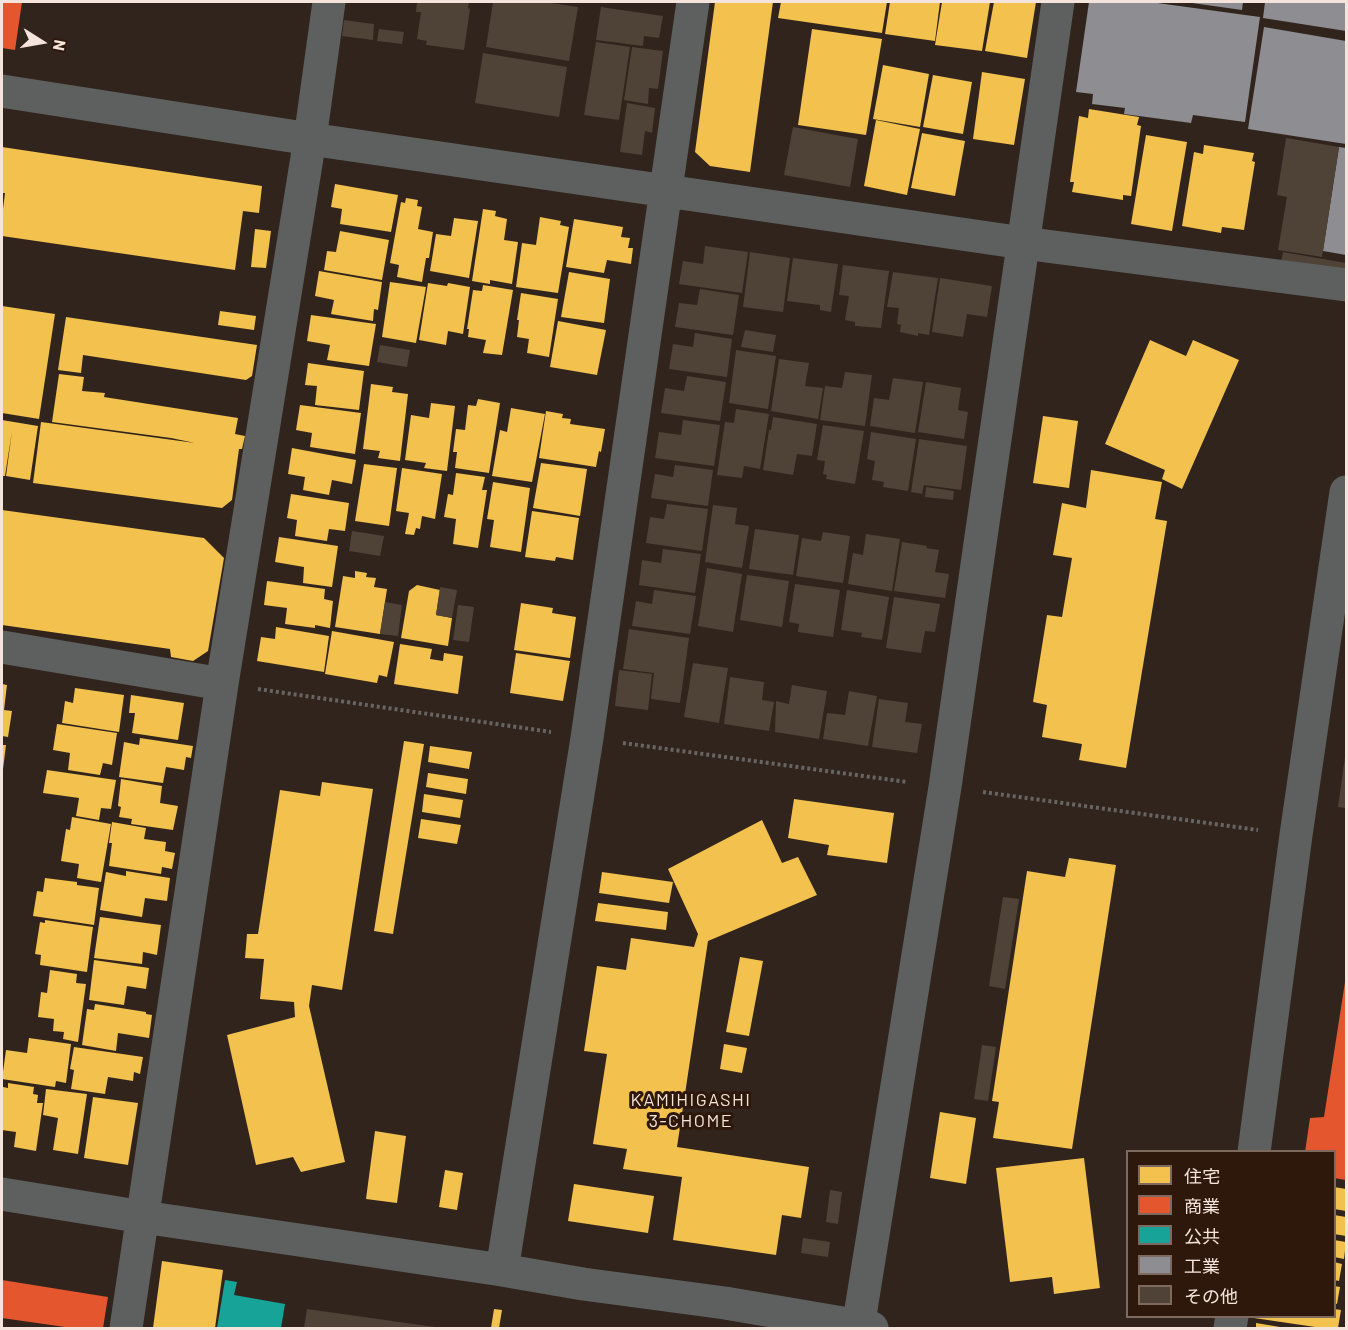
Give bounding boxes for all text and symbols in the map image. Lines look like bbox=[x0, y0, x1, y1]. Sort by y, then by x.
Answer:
north arrow bbox=[12, 12, 72, 72]
text: N bbox=[50, 38, 71, 53]
district label: KAMIHIGASHI 3-CHOME bbox=[631, 1089, 751, 1132]
legend bbox=[1126, 1150, 1336, 1318]
text: 住宅 bbox=[1184, 1165, 1220, 1187]
text: 商業 bbox=[1184, 1195, 1220, 1217]
text: 公共 bbox=[1184, 1225, 1220, 1247]
text: 工業 bbox=[1184, 1255, 1220, 1277]
text: その他 bbox=[1184, 1285, 1238, 1307]

